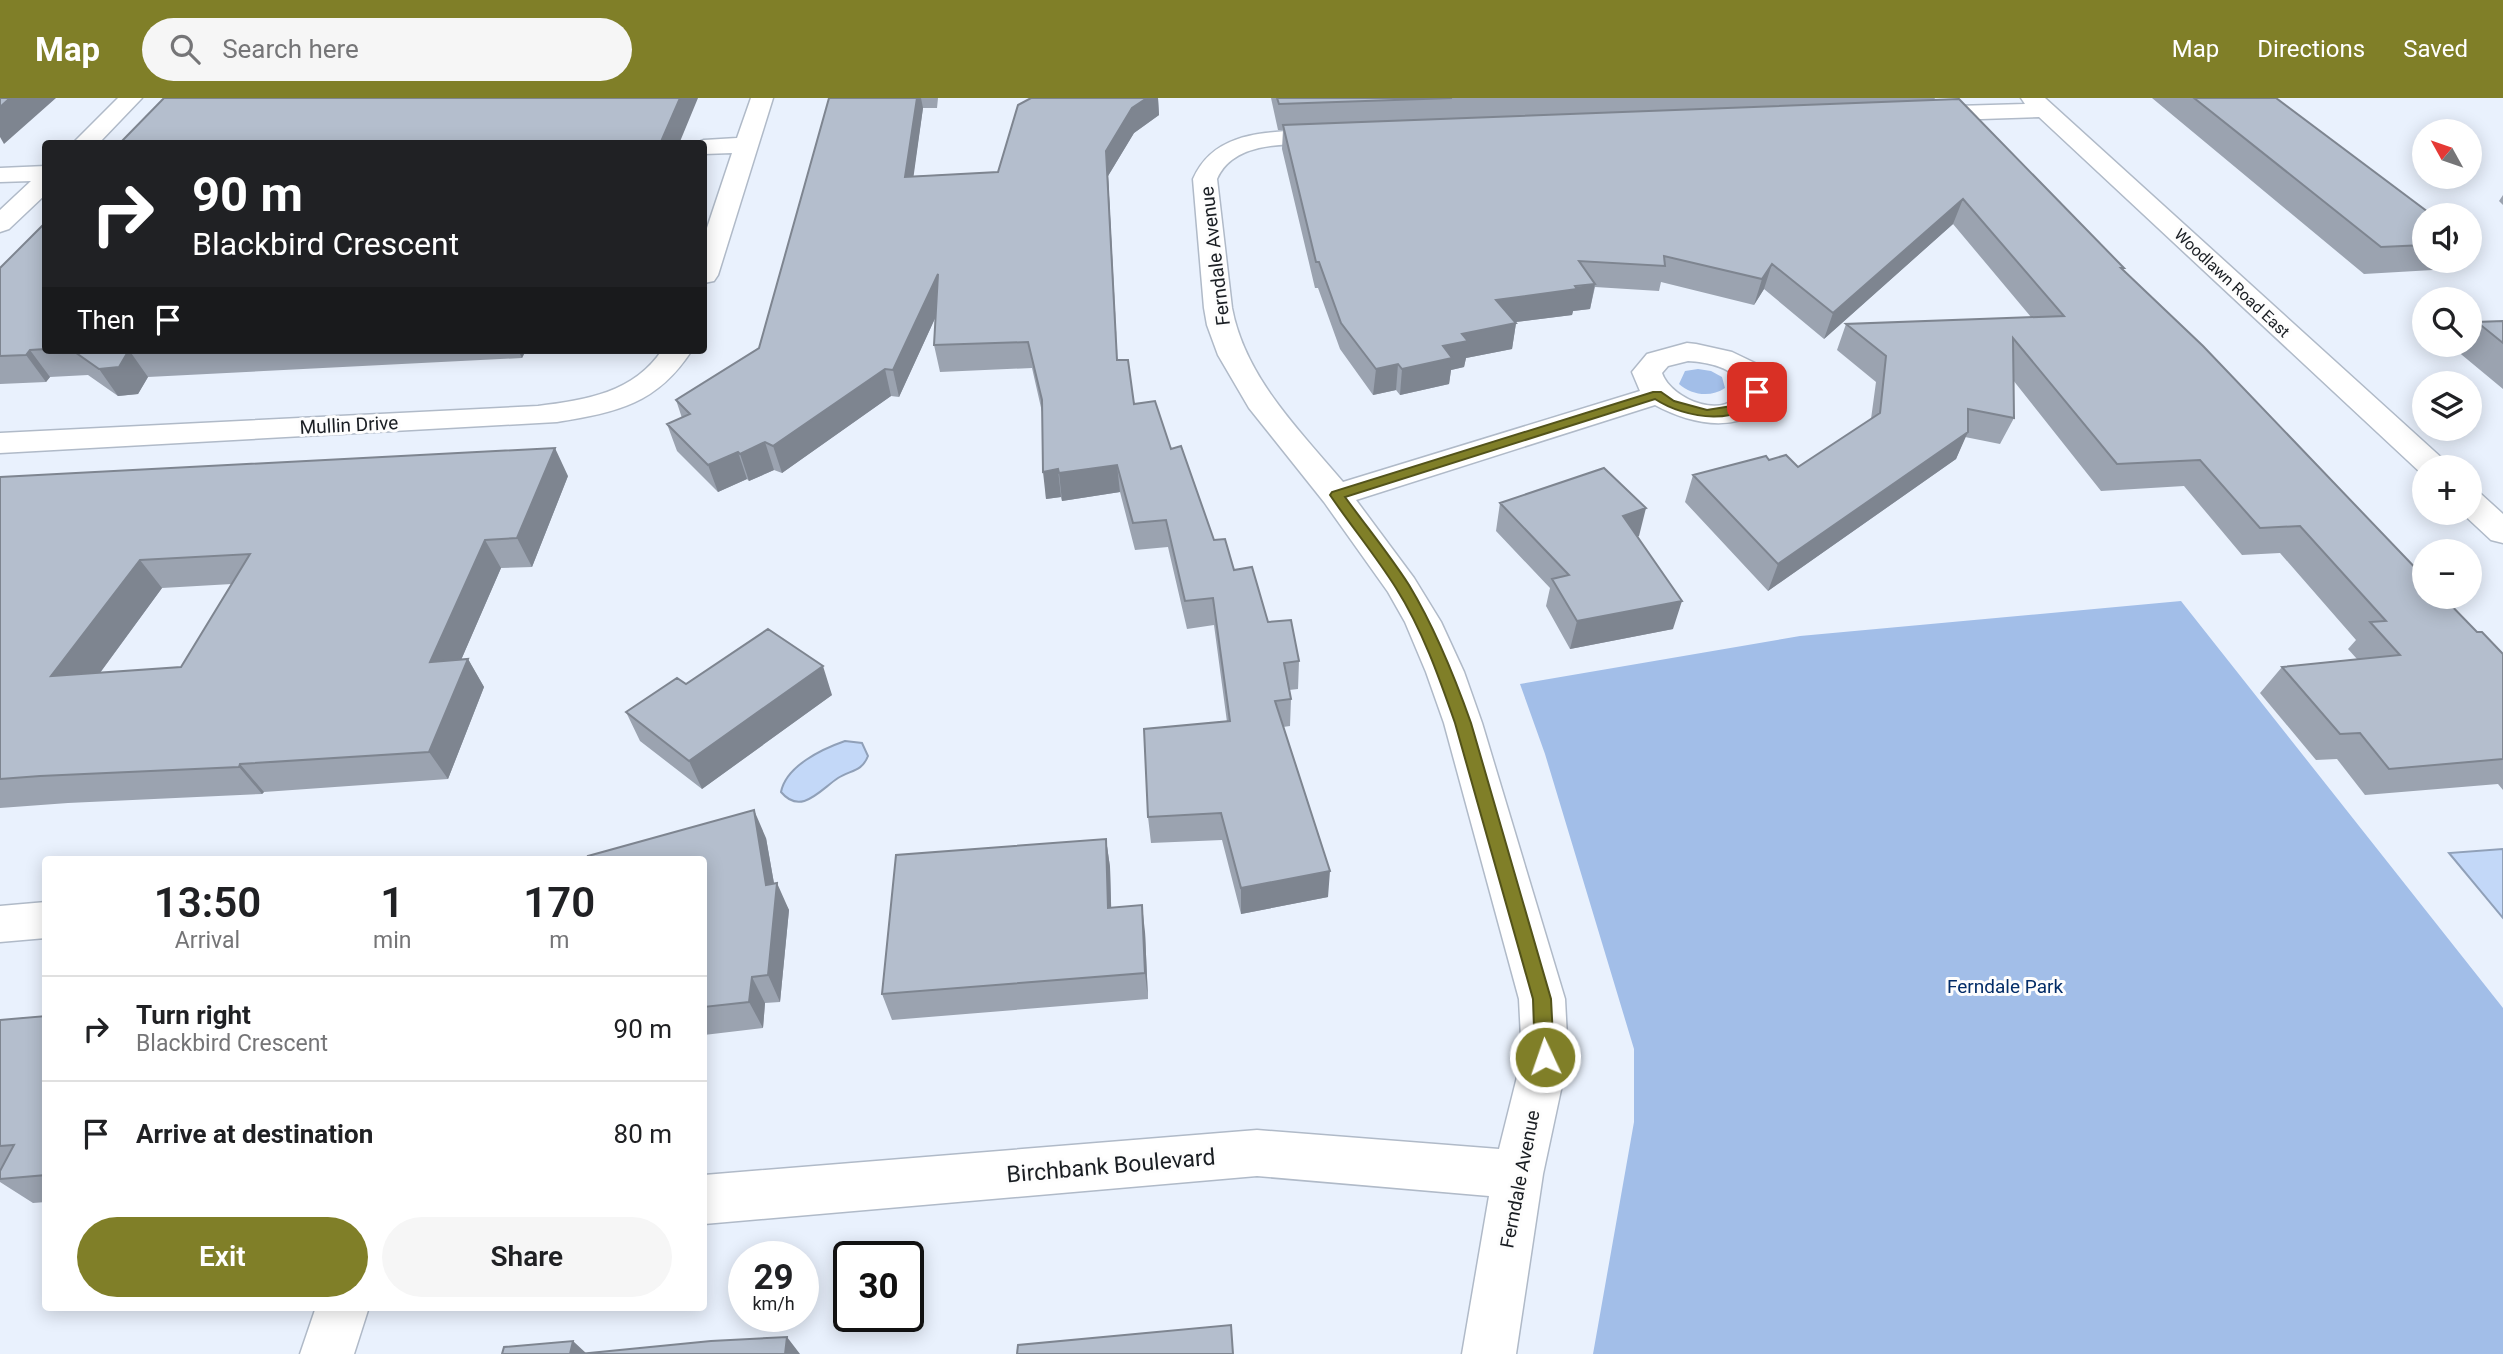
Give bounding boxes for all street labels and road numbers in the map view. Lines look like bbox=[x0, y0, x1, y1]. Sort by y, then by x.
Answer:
street label: Ferndale Avenue bbox=[1195, 185, 1235, 327]
street label: Woodlawn Road East bbox=[2170, 225, 2294, 341]
street label: Mullin Drive bbox=[299, 411, 399, 439]
street label: Ferndale Avenue bbox=[1495, 1108, 1545, 1250]
street label: Birchbank Boulevard bbox=[1005, 1143, 1217, 1189]

